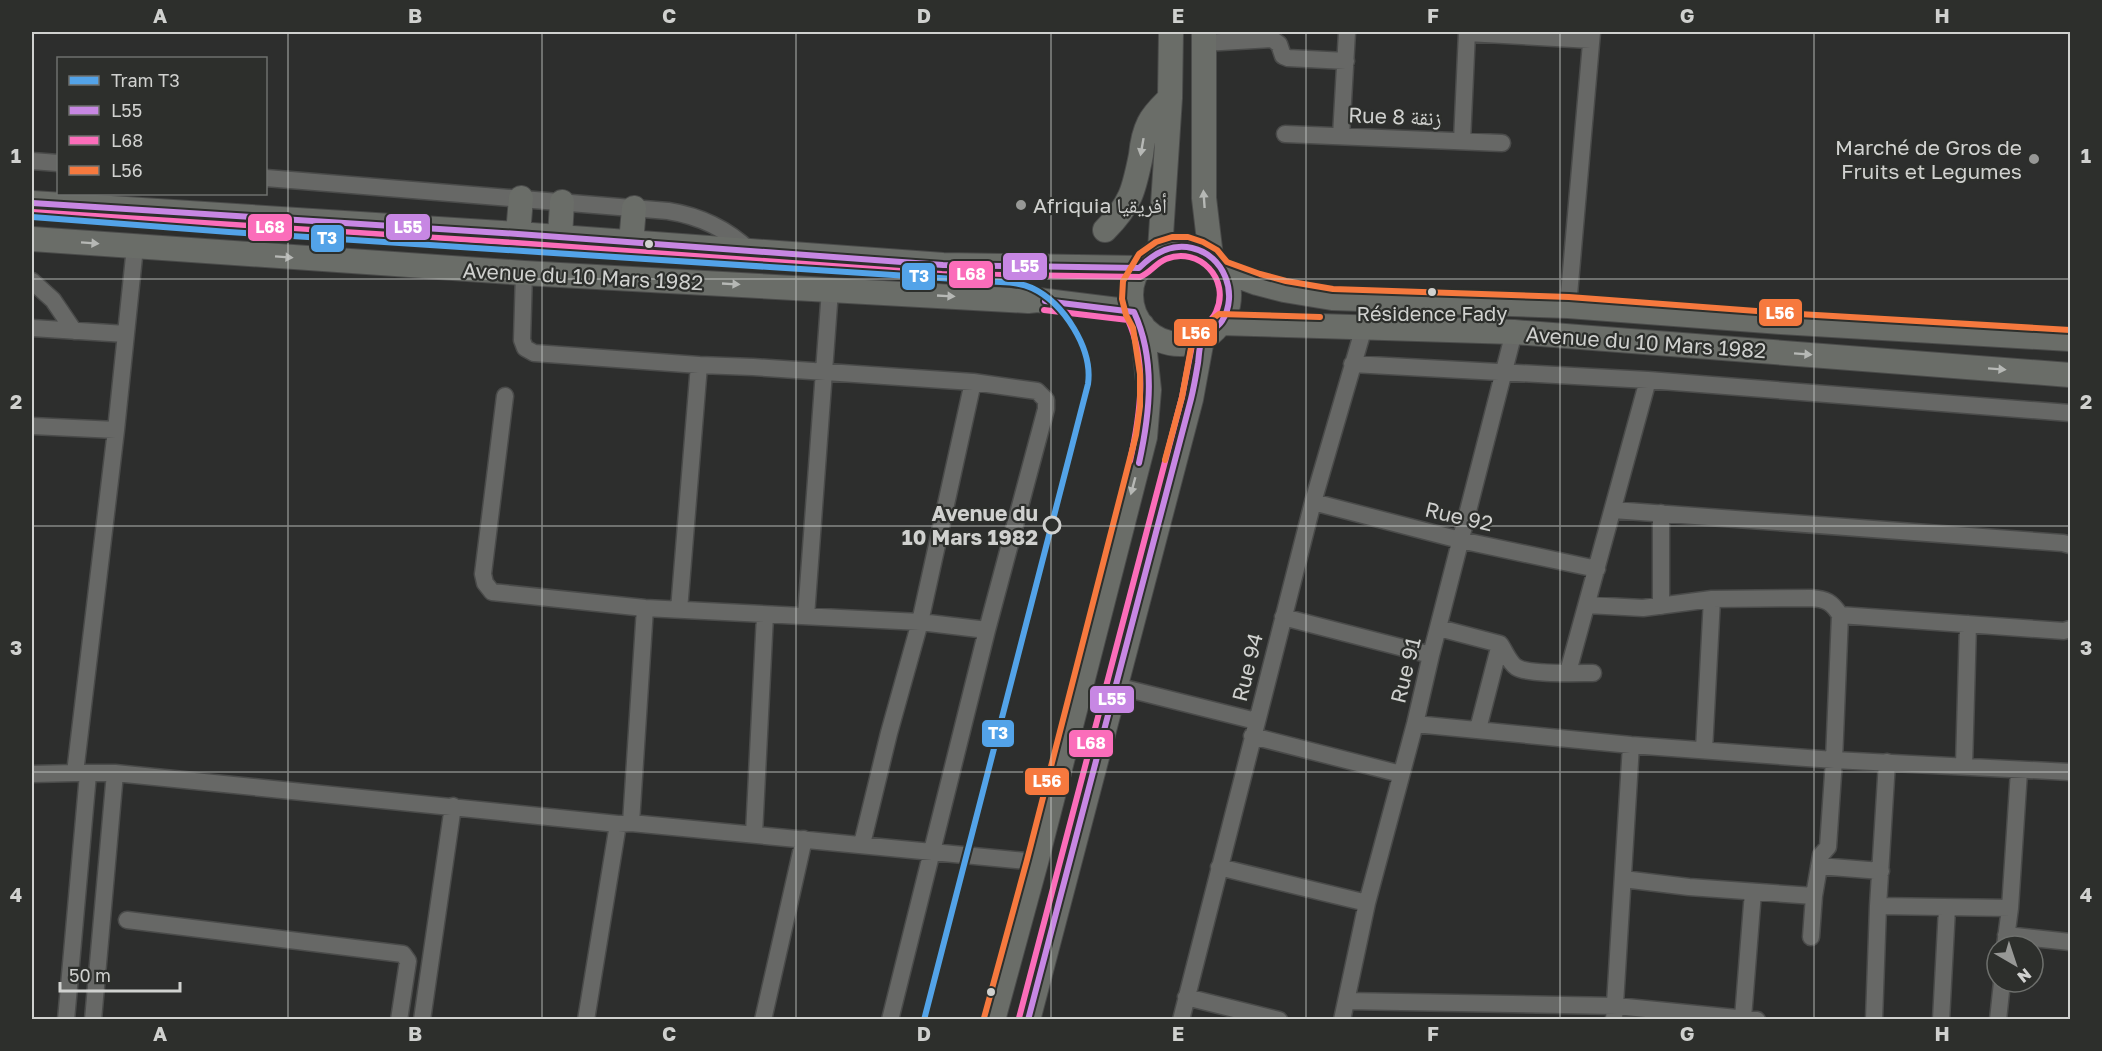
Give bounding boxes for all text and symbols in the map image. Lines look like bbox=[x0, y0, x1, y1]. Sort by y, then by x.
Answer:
text: A bbox=[153, 3, 167, 27]
text: B bbox=[408, 3, 422, 27]
text: C bbox=[662, 3, 676, 27]
text: D bbox=[917, 3, 931, 27]
text: E bbox=[1172, 3, 1184, 27]
text: F bbox=[1427, 3, 1439, 27]
text: G bbox=[1680, 3, 1694, 27]
text: H bbox=[1934, 3, 1950, 27]
legend bbox=[57, 57, 267, 195]
text: Tram T3 bbox=[111, 69, 180, 91]
text: L55 bbox=[111, 99, 142, 121]
street label: Rue 8 زنقة bbox=[1348, 101, 1442, 131]
text: L68 bbox=[111, 129, 143, 151]
place label: Marché de Gros de Fruits et Legumes bbox=[1835, 134, 2022, 184]
one-way arrow bbox=[1137, 138, 1146, 157]
text: 1 bbox=[11, 143, 21, 167]
text: 1 bbox=[2081, 143, 2091, 167]
marker: Marché de Gros de Fruits et Legumes bbox=[2027, 152, 2041, 166]
text: L56 bbox=[111, 159, 143, 181]
one-way arrow bbox=[1200, 189, 1209, 208]
place label: Afriquia أفريقيا bbox=[1033, 192, 1167, 218]
marker: Afriquia أفريقيا bbox=[1014, 198, 1028, 212]
line badge: L68 bbox=[247, 213, 293, 242]
line badge: L55 bbox=[385, 213, 431, 241]
text: L68 bbox=[255, 217, 285, 237]
text: L55 bbox=[394, 217, 423, 237]
line badge: T3 bbox=[310, 224, 345, 253]
text: T3 bbox=[317, 228, 337, 248]
unlabelled marker bbox=[643, 238, 655, 250]
one-way arrow bbox=[80, 239, 99, 248]
one-way arrow bbox=[275, 252, 294, 261]
line badge: L55 bbox=[1002, 252, 1048, 281]
text: L55 bbox=[1011, 256, 1040, 276]
street label: Avenue du 10 Mars 1982 bbox=[462, 257, 704, 295]
line badge: L68 bbox=[948, 260, 994, 289]
line badge: T3 bbox=[901, 262, 936, 291]
text: L68 bbox=[956, 264, 986, 284]
text: T3 bbox=[909, 266, 929, 286]
one-way arrow bbox=[721, 280, 740, 289]
marker: Résidence Fady bbox=[1426, 286, 1438, 298]
one-way arrow bbox=[937, 292, 956, 301]
line badge: L56 bbox=[1758, 298, 1803, 327]
place label: Résidence Fady bbox=[1357, 301, 1507, 325]
text: L56 bbox=[1765, 303, 1795, 323]
line badge: L56 bbox=[1173, 318, 1218, 347]
street label: Avenue du 10 Mars 1982 bbox=[1525, 321, 1767, 363]
text: L56 bbox=[1181, 323, 1211, 343]
one-way arrow bbox=[1793, 349, 1812, 359]
one-way arrow bbox=[1988, 364, 2007, 374]
text: 2 bbox=[10, 389, 22, 413]
text: 2 bbox=[2080, 389, 2092, 413]
one-way arrow bbox=[1128, 478, 1137, 496]
street label: Rue 92 bbox=[1423, 496, 1495, 536]
place label: Avenue du 10 Mars 1982 bbox=[902, 500, 1038, 550]
marker: Avenue du 10 Mars 1982 bbox=[1043, 516, 1061, 534]
street label: Rue 94 bbox=[1226, 630, 1268, 704]
street label: Rue 91 bbox=[1384, 634, 1426, 706]
text: 3 bbox=[10, 635, 22, 659]
text: 3 bbox=[2080, 635, 2092, 659]
line badge: L55 bbox=[1089, 685, 1135, 714]
text: L55 bbox=[1098, 689, 1127, 709]
line badge: T3 bbox=[981, 719, 1015, 748]
text: T3 bbox=[988, 723, 1008, 743]
line badge: L68 bbox=[1068, 729, 1114, 758]
text: L68 bbox=[1076, 733, 1106, 753]
line badge: L56 bbox=[1024, 767, 1070, 796]
text: L56 bbox=[1032, 771, 1062, 791]
text: 4 bbox=[10, 882, 22, 906]
text: 4 bbox=[2080, 882, 2092, 906]
north arrow bbox=[1985, 934, 2045, 994]
scale bar bbox=[60, 955, 180, 993]
text: 50 m bbox=[69, 964, 111, 986]
text: N bbox=[2013, 964, 2035, 987]
unlabelled marker bbox=[985, 986, 997, 998]
text: A bbox=[153, 1021, 167, 1045]
text: B bbox=[408, 1021, 422, 1045]
text: C bbox=[662, 1021, 676, 1045]
text: D bbox=[917, 1021, 931, 1045]
text: E bbox=[1172, 1021, 1184, 1045]
text: F bbox=[1427, 1021, 1439, 1045]
text: G bbox=[1680, 1021, 1694, 1045]
text: H bbox=[1934, 1021, 1950, 1045]

